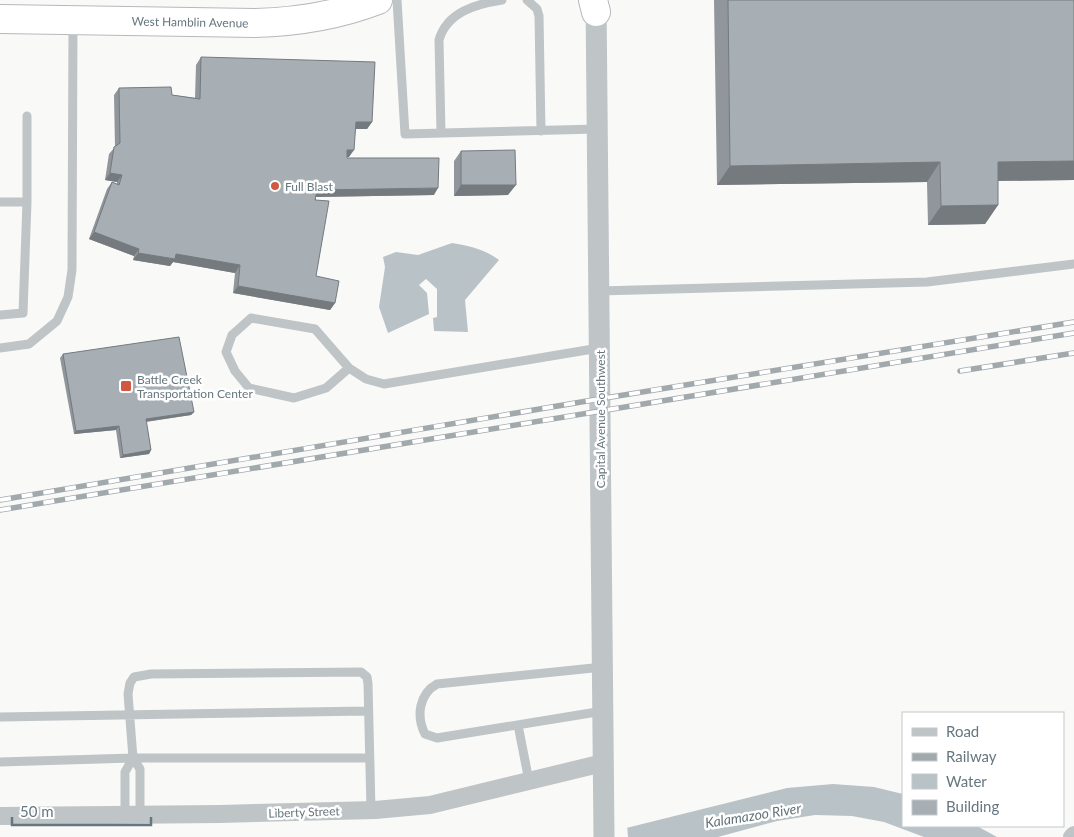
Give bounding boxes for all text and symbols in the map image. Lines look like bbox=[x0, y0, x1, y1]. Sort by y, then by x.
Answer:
street label: West Hamblin Avenue bbox=[131, 13, 249, 31]
place label: Full Blast bbox=[285, 179, 333, 194]
marker: Full Blast bbox=[269, 180, 281, 192]
street label: Capital Avenue Southwest bbox=[593, 349, 608, 488]
place label: Battle Creek Transportation Center bbox=[137, 372, 253, 401]
marker: Battle Creek Transportation Center bbox=[119, 379, 133, 393]
legend bbox=[902, 712, 1064, 827]
text: Road bbox=[946, 722, 979, 740]
text: Railway bbox=[946, 747, 997, 765]
text: Water bbox=[946, 772, 987, 790]
scale bar bbox=[12, 794, 151, 826]
text: Building bbox=[946, 797, 999, 815]
water label: Kalamazoo River bbox=[704, 799, 802, 831]
text: 50 m bbox=[20, 802, 54, 820]
street label: Liberty Street bbox=[268, 803, 341, 821]

